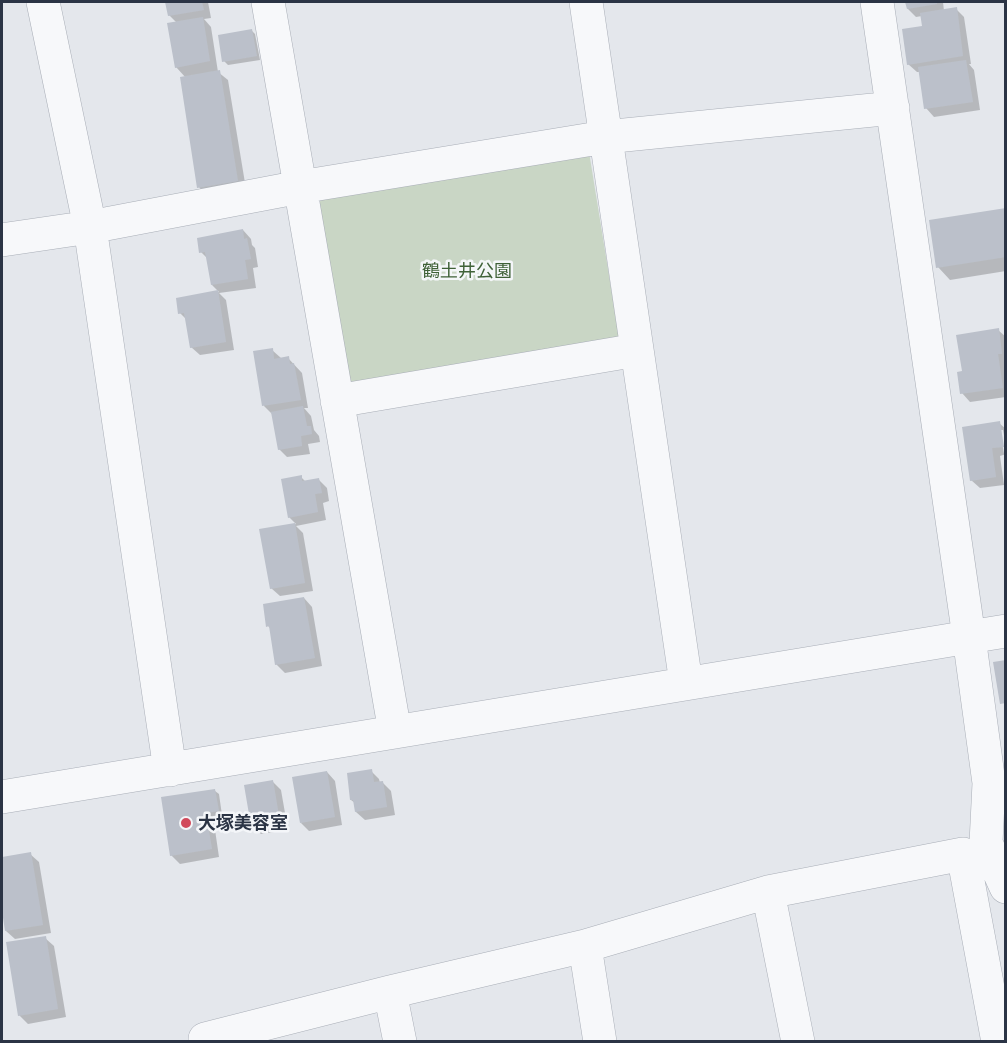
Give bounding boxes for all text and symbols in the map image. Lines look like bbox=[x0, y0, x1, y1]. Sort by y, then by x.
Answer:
park label: 鶴土井公園 bbox=[422, 260, 512, 282]
place label: 大塚美容室 bbox=[198, 812, 288, 834]
marker: 大塚美容室 bbox=[179, 816, 193, 830]

